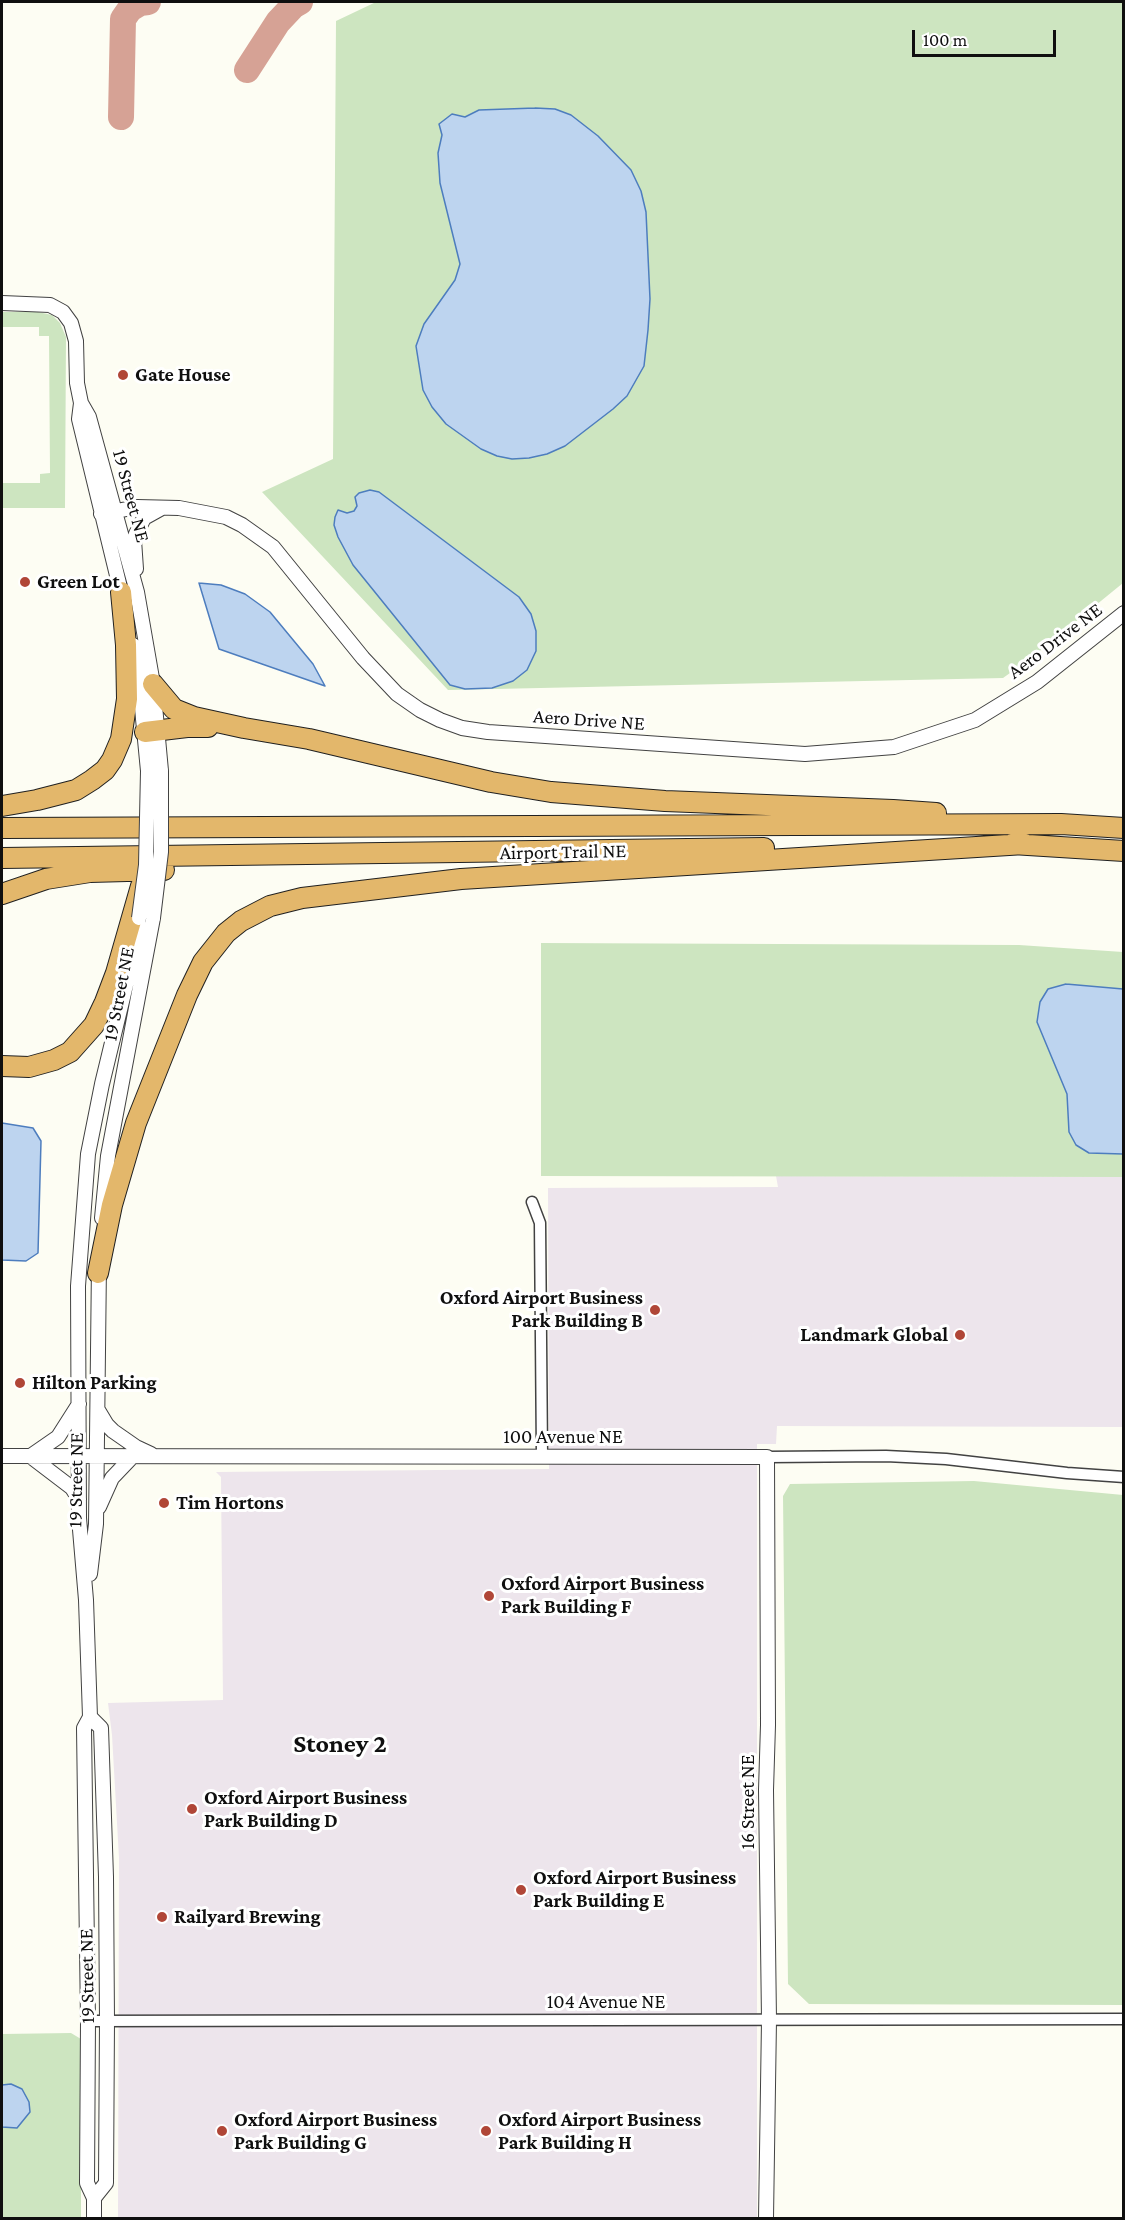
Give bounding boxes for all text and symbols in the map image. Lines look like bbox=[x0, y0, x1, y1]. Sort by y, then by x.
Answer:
scale bar bbox=[915, 18, 1059, 56]
text: 100 m bbox=[923, 30, 967, 50]
place label: Gate House bbox=[135, 363, 231, 387]
marker: Gate House bbox=[116, 368, 130, 382]
street label: 19 Street NE bbox=[107, 447, 155, 545]
place label: Green Lot bbox=[37, 570, 120, 594]
marker: Green Lot bbox=[18, 575, 32, 589]
street label: Aero Drive NE bbox=[1003, 598, 1107, 684]
street label: Aero Drive NE bbox=[532, 704, 646, 736]
street label: Airport Trail NE bbox=[499, 839, 627, 865]
street label: 19 Street NE bbox=[98, 945, 140, 1043]
place label: Oxford Airport Business Park Building B bbox=[440, 1286, 643, 1333]
marker: Oxford Airport Business Park Building B bbox=[648, 1303, 662, 1317]
place label: Landmark Global bbox=[800, 1323, 948, 1347]
marker: Landmark Global bbox=[953, 1328, 967, 1342]
place label: Hilton Parking bbox=[32, 1371, 157, 1395]
marker: Hilton Parking bbox=[13, 1376, 27, 1390]
street label: 100 Avenue NE bbox=[503, 1425, 623, 1449]
street label: 19 Street NE bbox=[63, 1432, 89, 1528]
place label: Tim Hortons bbox=[176, 1491, 284, 1515]
marker: Tim Hortons bbox=[157, 1496, 171, 1510]
place label: Oxford Airport Business Park Building F bbox=[501, 1572, 704, 1619]
marker: Oxford Airport Business Park Building F bbox=[482, 1589, 496, 1603]
district label: Stoney 2 bbox=[293, 1728, 387, 1760]
street label: 16 Street NE bbox=[736, 1754, 760, 1850]
place label: Oxford Airport Business Park Building D bbox=[204, 1786, 407, 1833]
marker: Oxford Airport Business Park Building D bbox=[185, 1802, 199, 1816]
place label: Oxford Airport Business Park Building E bbox=[533, 1866, 736, 1913]
marker: Oxford Airport Business Park Building E bbox=[514, 1883, 528, 1897]
place label: Railyard Brewing bbox=[174, 1905, 321, 1929]
marker: Railyard Brewing bbox=[155, 1910, 169, 1924]
street label: 19 Street NE bbox=[74, 1928, 100, 2024]
street label: 104 Avenue NE bbox=[547, 1990, 665, 2014]
place label: Oxford Airport Business Park Building G bbox=[234, 2108, 437, 2155]
place label: Oxford Airport Business Park Building H bbox=[498, 2108, 701, 2155]
marker: Oxford Airport Business Park Building G bbox=[215, 2124, 229, 2138]
marker: Oxford Airport Business Park Building H bbox=[479, 2124, 493, 2138]

